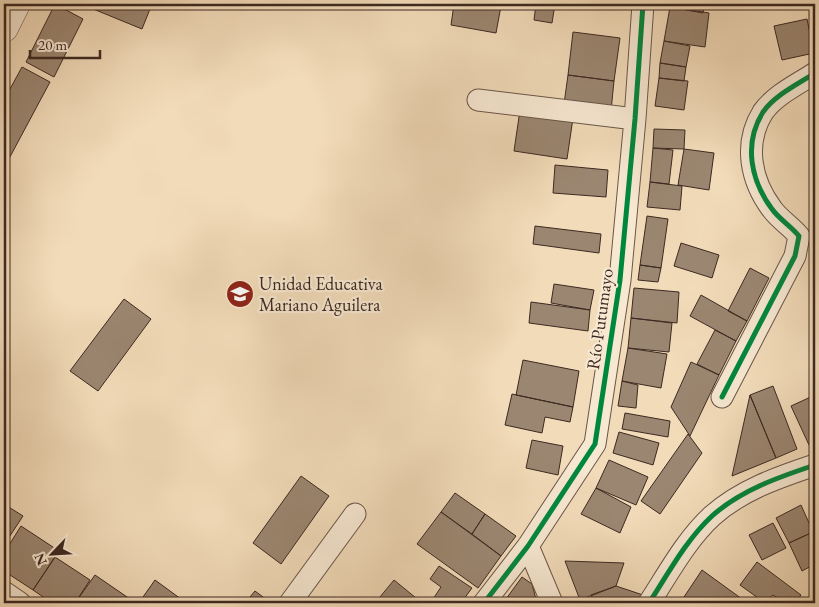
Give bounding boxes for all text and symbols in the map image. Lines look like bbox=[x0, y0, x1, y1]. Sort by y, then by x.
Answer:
scale bar bbox=[30, 28, 100, 60]
text: 20 m bbox=[38, 35, 67, 54]
street label: Río Putumayo bbox=[581, 267, 618, 371]
place label: Unidad Educativa Mariano Aguilera bbox=[259, 272, 383, 316]
school or university icon: Unidad Educativa Mariano Aguilera bbox=[225, 279, 255, 309]
north arrow bbox=[28, 530, 78, 580]
text: N bbox=[29, 550, 51, 568]

